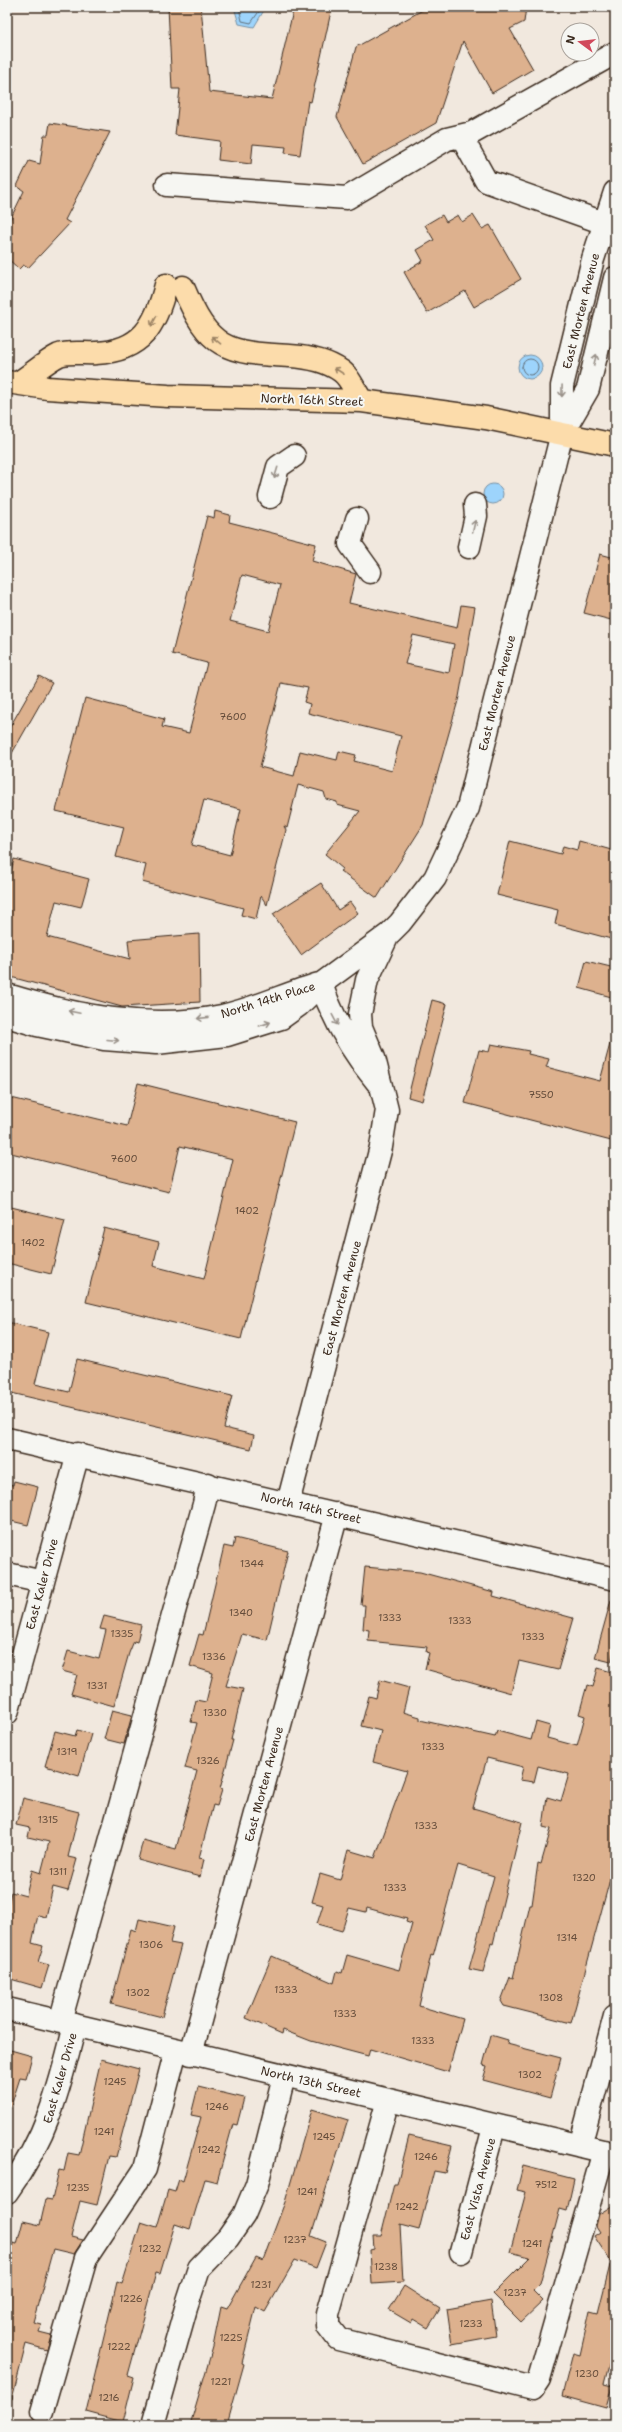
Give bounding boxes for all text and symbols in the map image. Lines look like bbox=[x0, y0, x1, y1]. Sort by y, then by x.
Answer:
north arrow bbox=[560, 22, 600, 62]
text: N bbox=[562, 33, 579, 46]
street label: East Morten Avenue bbox=[559, 251, 603, 371]
one-way arrow bbox=[150, 315, 157, 327]
one-way arrow bbox=[210, 336, 221, 344]
one-way arrow bbox=[591, 353, 599, 366]
one-way arrow bbox=[333, 367, 344, 376]
one-way arrow bbox=[558, 384, 566, 397]
street label: North 16th Street bbox=[260, 390, 364, 410]
one-way arrow bbox=[272, 466, 279, 479]
one-way arrow bbox=[470, 520, 478, 533]
street label: East Morten Avenue bbox=[475, 633, 519, 753]
house number: 7600 bbox=[219, 710, 247, 723]
street label: North 14th Place bbox=[219, 978, 317, 1022]
one-way arrow bbox=[68, 1008, 81, 1016]
one-way arrow bbox=[197, 1014, 210, 1022]
one-way arrow bbox=[332, 1014, 339, 1026]
one-way arrow bbox=[258, 1020, 271, 1027]
one-way arrow bbox=[106, 1036, 119, 1043]
house number: 7550 bbox=[528, 1088, 554, 1101]
house number: 7600 bbox=[110, 1152, 138, 1165]
house number: 1402 bbox=[235, 1204, 259, 1217]
house number: 1402 bbox=[21, 1236, 45, 1249]
street label: East Morten Avenue bbox=[319, 1238, 365, 1358]
street label: North 14th Street bbox=[259, 1489, 363, 1527]
street label: East Kaler Drive bbox=[22, 1536, 62, 1631]
house number: 1344 bbox=[240, 1557, 264, 1570]
house number: 1340 bbox=[229, 1606, 253, 1619]
house number: 1333 bbox=[378, 1611, 402, 1624]
house number: 1333 bbox=[448, 1614, 472, 1627]
house number: 1335 bbox=[111, 1627, 133, 1640]
house number: 1333 bbox=[521, 1630, 545, 1643]
house number: 1336 bbox=[202, 1650, 226, 1663]
house number: 1331 bbox=[87, 1679, 107, 1692]
house number: 1330 bbox=[203, 1706, 227, 1719]
street label: East Morten Avenue bbox=[241, 1724, 287, 1844]
house number: 1333 bbox=[421, 1740, 445, 1753]
house number: 1319 bbox=[57, 1745, 77, 1758]
house number: 1326 bbox=[196, 1754, 220, 1767]
house number: 1315 bbox=[38, 1813, 58, 1826]
house number: 1333 bbox=[414, 1819, 438, 1832]
house number: 1311 bbox=[49, 1865, 67, 1878]
house number: 1320 bbox=[572, 1871, 596, 1884]
house number: 1333 bbox=[383, 1881, 407, 1894]
house number: 1314 bbox=[557, 1931, 577, 1944]
house number: 1306 bbox=[139, 1938, 163, 1951]
house number: 1333 bbox=[274, 1983, 298, 1996]
house number: 1302 bbox=[126, 1986, 150, 1999]
house number: 1308 bbox=[539, 1991, 563, 2004]
house number: 1333 bbox=[333, 2007, 357, 2020]
street label: East Kaler Drive bbox=[39, 2030, 81, 2125]
house number: 1333 bbox=[411, 2034, 435, 2047]
street label: North 13th Street bbox=[259, 2063, 363, 2101]
house number: 1302 bbox=[518, 2068, 542, 2081]
house number: 1245 bbox=[104, 2075, 126, 2088]
house number: 1246 bbox=[205, 2100, 229, 2113]
house number: 1241 bbox=[94, 2125, 114, 2138]
house number: 1245 bbox=[313, 2130, 335, 2143]
street label: East Vista Avenue bbox=[457, 2136, 499, 2242]
house number: 1242 bbox=[197, 2143, 221, 2156]
house number: 1246 bbox=[414, 2150, 438, 2163]
house number: 7512 bbox=[534, 2178, 558, 2191]
house number: 1235 bbox=[67, 2181, 89, 2194]
house number: 1241 bbox=[297, 2185, 317, 2198]
house number: 1242 bbox=[395, 2200, 419, 2213]
house number: 1237 bbox=[283, 2233, 307, 2246]
house number: 1241 bbox=[522, 2237, 542, 2250]
house number: 1232 bbox=[138, 2242, 162, 2255]
house number: 1238 bbox=[374, 2260, 398, 2273]
house number: 1231 bbox=[251, 2278, 271, 2291]
house number: 1237 bbox=[503, 2286, 527, 2299]
house number: 1226 bbox=[119, 2292, 143, 2305]
house number: 1233 bbox=[459, 2317, 483, 2330]
house number: 1225 bbox=[219, 2331, 243, 2344]
house number: 1222 bbox=[107, 2340, 131, 2353]
house number: 1230 bbox=[575, 2367, 599, 2380]
house number: 1221 bbox=[211, 2375, 231, 2388]
house number: 1216 bbox=[98, 2391, 120, 2404]

